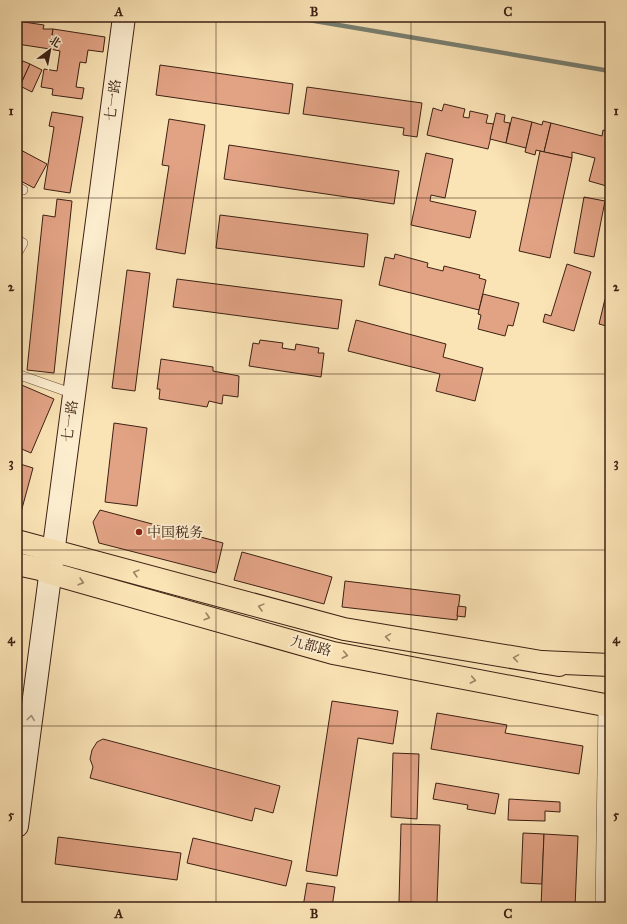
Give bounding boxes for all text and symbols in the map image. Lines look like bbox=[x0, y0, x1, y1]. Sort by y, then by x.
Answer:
text: A bbox=[114, 4, 124, 20]
text: B bbox=[310, 4, 319, 20]
text: C bbox=[504, 4, 513, 20]
north arrow bbox=[30, 30, 70, 70]
text: 北 bbox=[47, 34, 63, 50]
street label: 七一路 bbox=[102, 78, 124, 122]
text: 1 bbox=[8, 103, 14, 119]
text: 1 bbox=[613, 103, 619, 119]
text: 2 bbox=[8, 279, 15, 295]
text: 2 bbox=[613, 279, 620, 295]
street label: 七一路 bbox=[59, 399, 81, 443]
text: 3 bbox=[8, 455, 14, 471]
text: 3 bbox=[613, 455, 619, 471]
place label: 中国税务 bbox=[147, 524, 203, 541]
marker: 中国税务 bbox=[134, 527, 144, 537]
one-way arrow bbox=[133, 569, 140, 578]
one-way arrow bbox=[78, 577, 85, 586]
one-way arrow bbox=[258, 603, 265, 612]
one-way arrow bbox=[203, 612, 210, 621]
text: 4 bbox=[7, 631, 15, 647]
text: 4 bbox=[612, 631, 620, 647]
street label: 九都路 bbox=[289, 632, 333, 660]
one-way arrow bbox=[385, 633, 391, 641]
one-way arrow bbox=[342, 651, 348, 659]
one-way arrow bbox=[513, 654, 519, 663]
one-way arrow bbox=[470, 675, 476, 683]
one-way arrow bbox=[26, 715, 35, 721]
text: 5 bbox=[8, 807, 15, 823]
text: 5 bbox=[613, 807, 620, 823]
text: A bbox=[114, 906, 124, 922]
text: B bbox=[310, 906, 319, 922]
text: C bbox=[504, 906, 513, 922]

